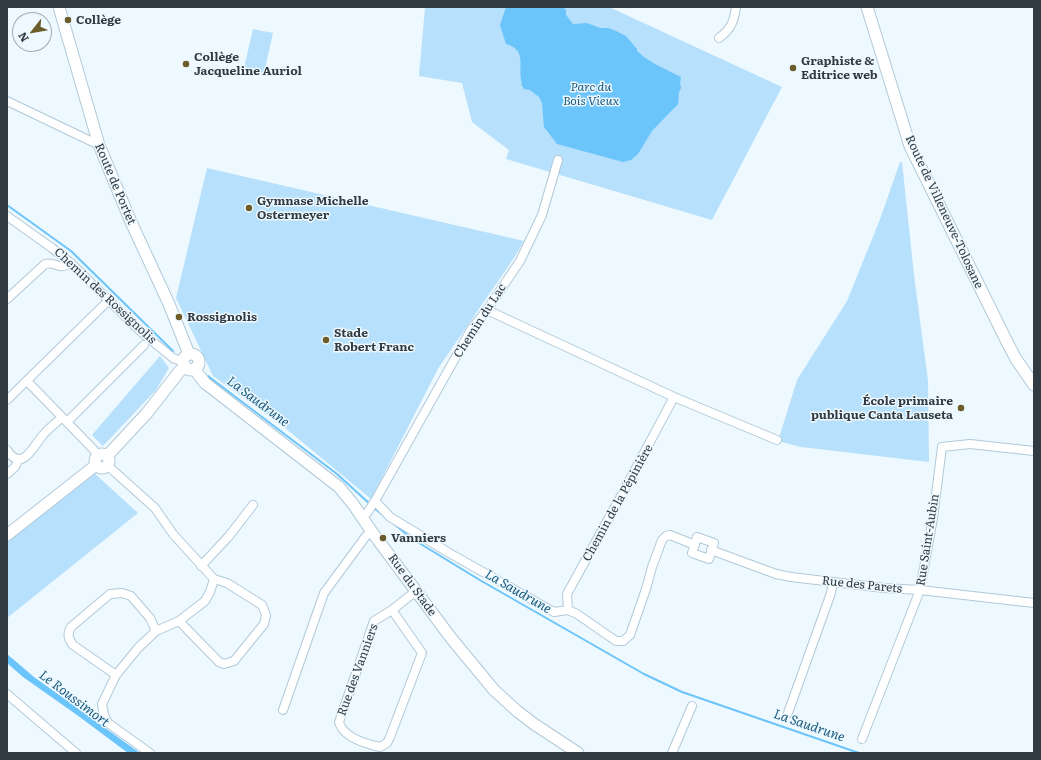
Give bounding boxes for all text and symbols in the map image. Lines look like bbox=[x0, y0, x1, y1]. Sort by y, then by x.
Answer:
north arrow bbox=[12, 12, 52, 52]
place label: Collège bbox=[76, 13, 121, 27]
marker: Collège bbox=[63, 15, 73, 25]
text: N bbox=[13, 30, 32, 46]
place label: Collège Jacqueline Auriol bbox=[194, 50, 302, 78]
place label: Graphiste & Editrice web bbox=[801, 54, 877, 82]
marker: Collège Jacqueline Auriol bbox=[181, 59, 191, 69]
marker: Graphiste & Editrice web bbox=[788, 63, 798, 73]
park label: Parc du Bois Vieux bbox=[563, 80, 619, 108]
street label: Route de Villeneuve-Tolosane bbox=[902, 133, 986, 291]
street label: Route de Portet bbox=[91, 141, 139, 227]
place label: Gymnase Michelle Ostermeyer bbox=[257, 194, 369, 222]
marker: Gymnase Michelle Ostermeyer bbox=[244, 203, 254, 213]
street label: Chemin des Rossignolis bbox=[51, 245, 159, 347]
street label: Chemin du Lac bbox=[451, 281, 509, 361]
place label: Rossignolis bbox=[187, 310, 257, 324]
marker: Rossignolis bbox=[174, 312, 184, 322]
place label: Stade Robert Franc bbox=[334, 326, 414, 354]
marker: Stade Robert Franc bbox=[321, 335, 331, 345]
water label: La Saudrune bbox=[224, 373, 292, 431]
place label: École primaire publique Canta Lauseta bbox=[811, 394, 953, 422]
marker: École primaire publique Canta Lauseta bbox=[956, 403, 966, 413]
street label: Chemin de la Pépinière bbox=[580, 442, 656, 564]
street label: Rue Saint-Aubin bbox=[914, 493, 942, 587]
place label: Vanniers bbox=[391, 531, 446, 545]
marker: Vanniers bbox=[378, 533, 388, 543]
street label: Rue du Stade bbox=[385, 551, 439, 619]
water label: La Saudrune bbox=[482, 567, 554, 617]
street label: Rue des Parets bbox=[821, 574, 903, 596]
street label: Rue des Vanniers bbox=[335, 622, 381, 718]
water label: Le Roussimort bbox=[36, 667, 112, 731]
water label: La Saudrune bbox=[771, 707, 847, 745]

